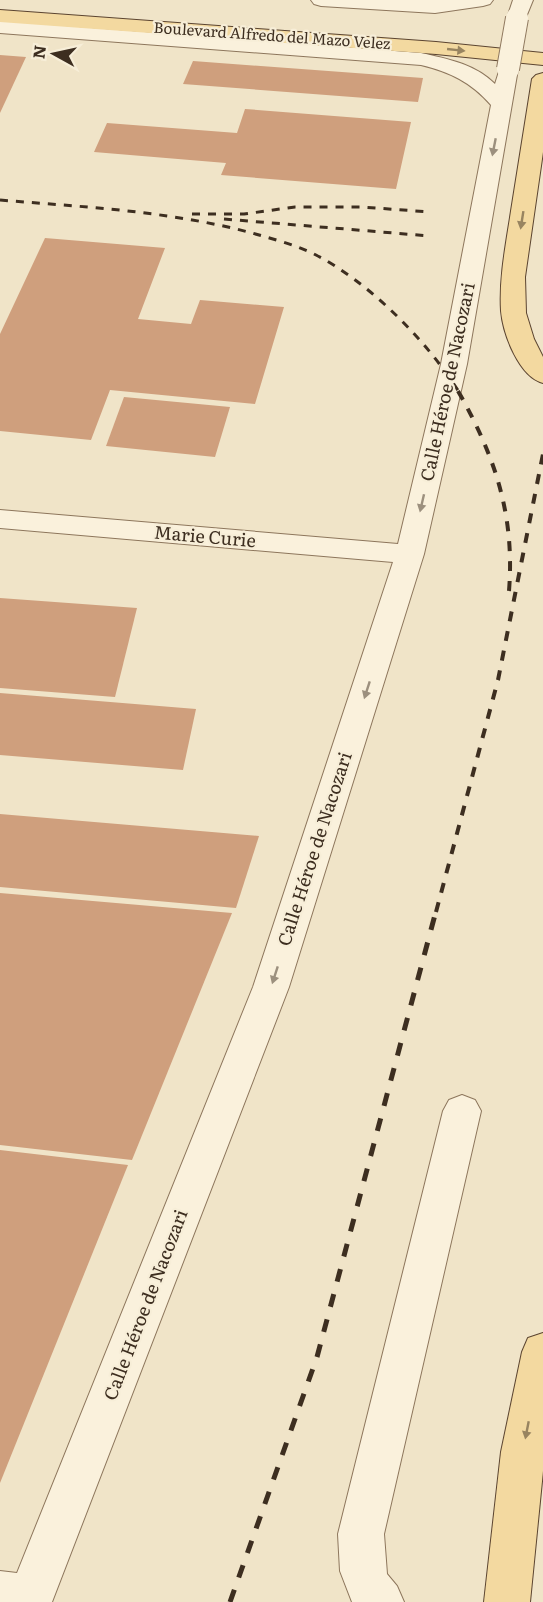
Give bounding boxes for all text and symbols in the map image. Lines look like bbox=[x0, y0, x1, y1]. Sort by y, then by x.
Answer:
street label: Boulevard Alfredo del Mazo Velez bbox=[153, 15, 391, 54]
north arrow bbox=[24, 24, 84, 84]
text: N bbox=[25, 43, 51, 60]
one-way arrow bbox=[447, 45, 466, 55]
one-way arrow bbox=[489, 138, 498, 157]
one-way arrow bbox=[517, 211, 526, 230]
street label: Calle Héroe de Nacozari bbox=[412, 280, 481, 484]
one-way arrow bbox=[417, 494, 426, 513]
street label: Marie Curie bbox=[153, 518, 257, 553]
one-way arrow bbox=[362, 681, 371, 699]
street label: Calle Héroe de Nacozari bbox=[269, 748, 358, 949]
one-way arrow bbox=[269, 966, 279, 984]
street label: Calle Héroe de Nacozari bbox=[96, 1205, 193, 1404]
one-way arrow bbox=[522, 1420, 531, 1439]

